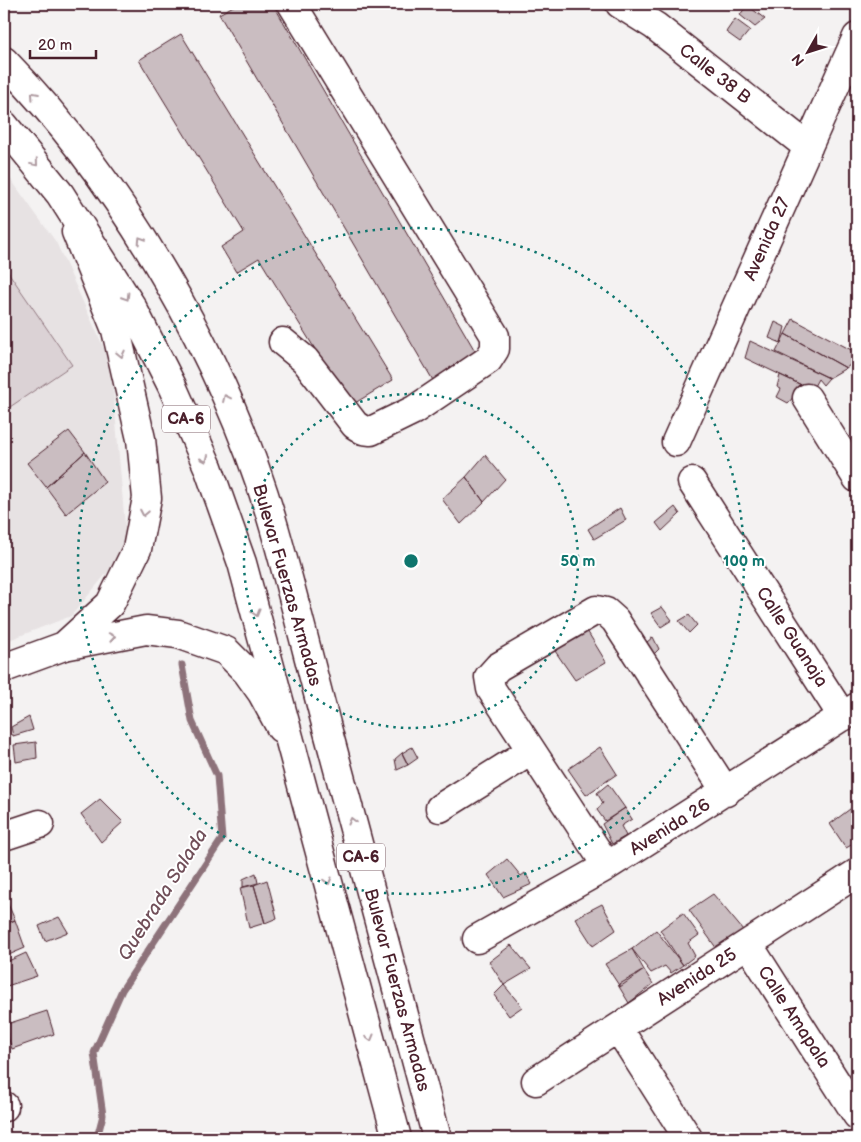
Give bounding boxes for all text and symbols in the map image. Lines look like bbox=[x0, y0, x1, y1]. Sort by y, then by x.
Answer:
scale bar bbox=[30, 28, 96, 60]
north arrow bbox=[784, 28, 834, 78]
text: 20 m bbox=[38, 36, 72, 55]
street label: Calle 38 B bbox=[675, 40, 755, 108]
text: N bbox=[788, 50, 808, 69]
one-way arrow bbox=[32, 92, 40, 101]
one-way arrow bbox=[29, 157, 37, 166]
street label: Avenida 27 bbox=[739, 194, 795, 284]
one-way arrow bbox=[138, 236, 147, 245]
one-way arrow bbox=[119, 292, 129, 301]
one-way arrow bbox=[115, 349, 126, 358]
one-way arrow bbox=[221, 394, 232, 403]
road number: CA-6 bbox=[162, 406, 210, 432]
one-way arrow bbox=[198, 454, 209, 463]
street label: Bulevar Fuerzas Armadas bbox=[248, 482, 326, 689]
one-way arrow bbox=[140, 509, 150, 518]
centre of rings bbox=[402, 552, 420, 570]
text: 50 m bbox=[561, 552, 596, 571]
text: 100 m bbox=[723, 552, 765, 571]
street label: Calle Guanaja bbox=[752, 583, 832, 691]
one-way arrow bbox=[250, 609, 261, 618]
one-way arrow bbox=[107, 632, 116, 642]
street label: Avenida 26 bbox=[626, 794, 714, 860]
one-way arrow bbox=[347, 817, 357, 825]
water label: Quebrada Salada bbox=[113, 825, 213, 965]
road number: CA-6 bbox=[337, 844, 385, 870]
one-way arrow bbox=[322, 876, 333, 885]
street label: Bulevar Fuerzas Armadas bbox=[360, 886, 434, 1094]
street label: Avenida 25 bbox=[653, 944, 741, 1010]
street label: Calle Amapala bbox=[753, 962, 835, 1072]
one-way arrow bbox=[364, 1033, 375, 1042]

